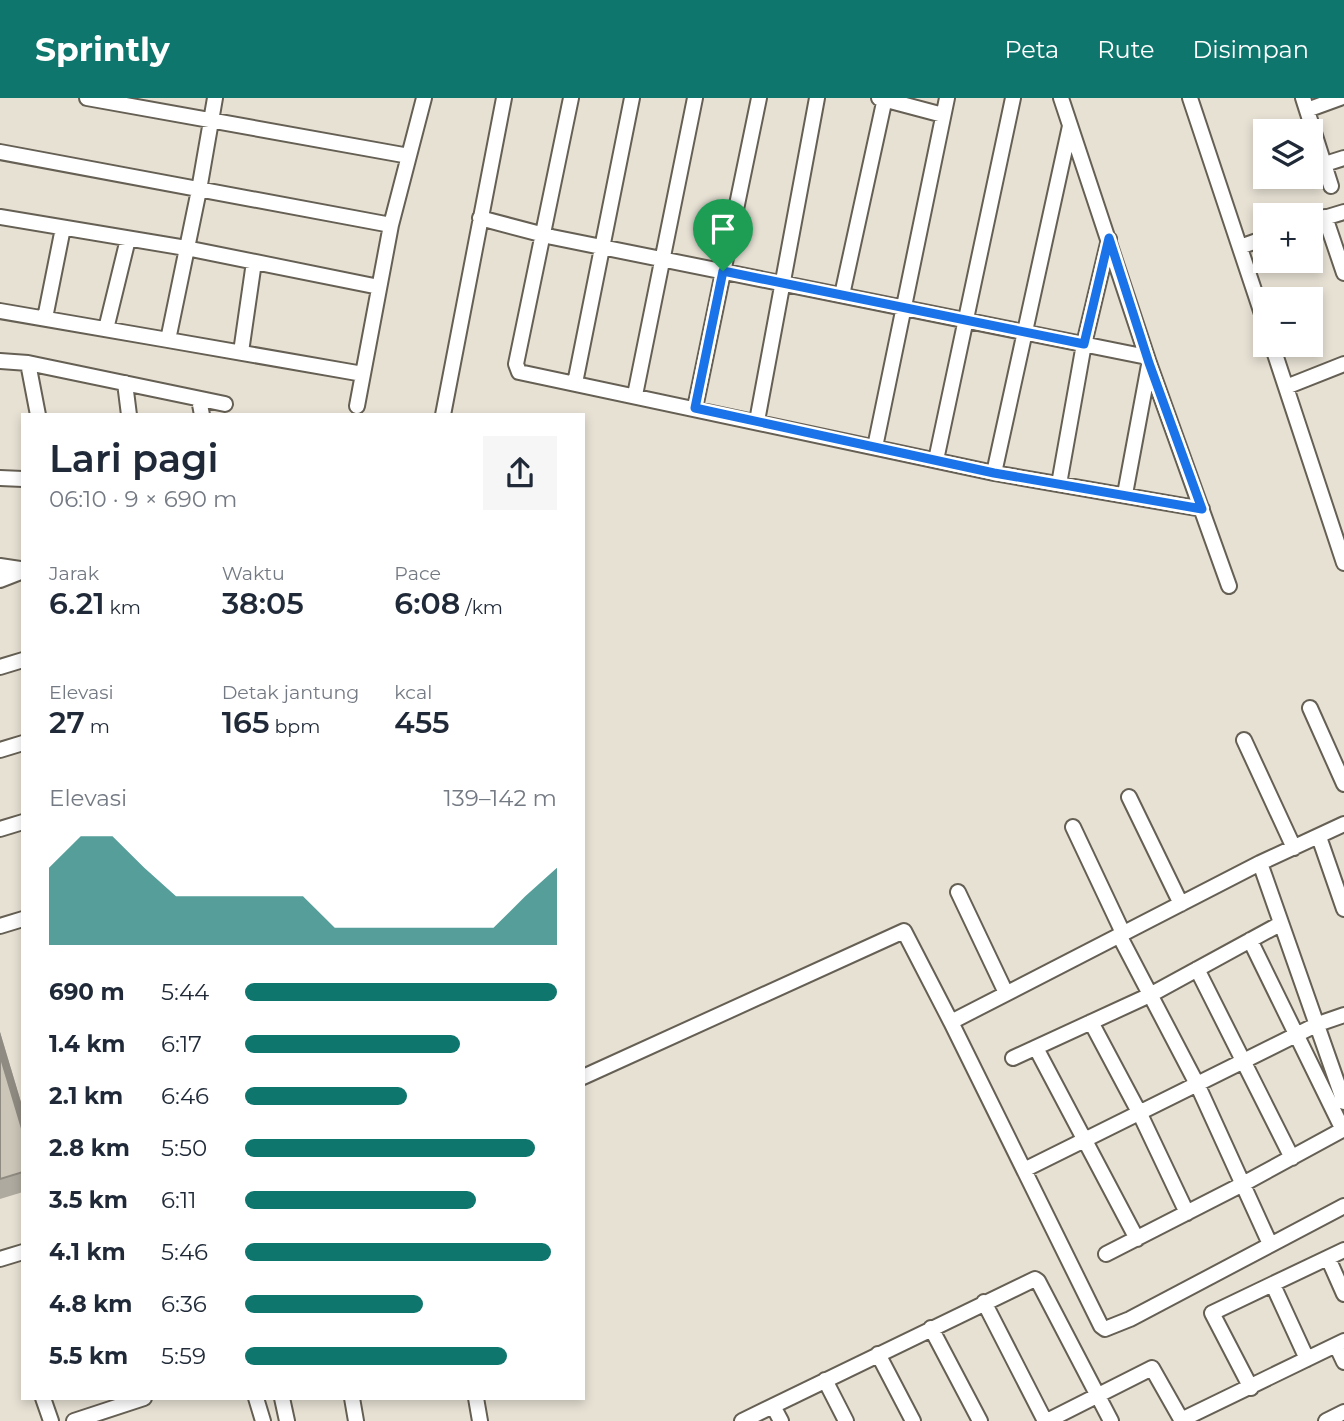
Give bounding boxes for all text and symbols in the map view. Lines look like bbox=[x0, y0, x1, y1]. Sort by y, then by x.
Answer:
text: Sprintly bbox=[35, 29, 170, 69]
text: Peta bbox=[1004, 35, 1059, 64]
text: Rute bbox=[1097, 35, 1155, 64]
text: Disimpan bbox=[1193, 35, 1309, 64]
map controls bbox=[1253, 119, 1323, 357]
button: layers bbox=[1253, 119, 1323, 189]
pin bbox=[693, 199, 753, 271]
button: + bbox=[1253, 203, 1323, 273]
icon: arrive bbox=[704, 210, 742, 248]
button: − bbox=[1253, 287, 1323, 357]
text: Lari pagi bbox=[49, 435, 218, 482]
button: share bbox=[483, 436, 557, 510]
text: 06:10 · 9 × 690 m bbox=[49, 485, 237, 513]
text: Jarak bbox=[49, 562, 99, 585]
text: Waktu bbox=[222, 562, 285, 585]
text: Pace bbox=[394, 562, 441, 585]
text: 6.21 bbox=[49, 585, 105, 622]
text: 38:05 bbox=[222, 585, 304, 622]
text: 6:08 bbox=[394, 585, 460, 622]
text: km bbox=[105, 596, 141, 619]
text: /km bbox=[460, 596, 503, 619]
text: Elevasi bbox=[49, 681, 114, 704]
text: Detak jantung bbox=[222, 681, 359, 704]
text: kcal bbox=[394, 681, 432, 704]
text: 27 bbox=[49, 704, 85, 741]
text: 165 bbox=[222, 704, 269, 741]
text: 455 bbox=[394, 704, 450, 741]
text: m bbox=[85, 715, 110, 738]
text: bpm bbox=[269, 715, 320, 738]
text: Elevasi bbox=[49, 784, 127, 812]
text: 139–142 m bbox=[443, 784, 557, 812]
text: 690 m bbox=[49, 978, 125, 1006]
text: 5:44 bbox=[161, 978, 209, 1006]
text: 1.4 km bbox=[49, 1030, 126, 1058]
text: 6:17 bbox=[161, 1030, 202, 1058]
text: 2.1 km bbox=[49, 1082, 123, 1110]
text: 6:46 bbox=[161, 1082, 209, 1110]
text: 2.8 km bbox=[49, 1134, 130, 1162]
text: 5:50 bbox=[161, 1134, 207, 1162]
text: 3.5 km bbox=[49, 1186, 128, 1214]
text: 6:11 bbox=[161, 1186, 197, 1214]
text: 4.1 km bbox=[49, 1238, 126, 1266]
text: 5:46 bbox=[161, 1238, 208, 1266]
text: 4.8 km bbox=[49, 1290, 132, 1318]
text: 6:36 bbox=[161, 1290, 207, 1318]
text: 5.5 km bbox=[49, 1342, 128, 1370]
text: 5:59 bbox=[161, 1342, 206, 1370]

